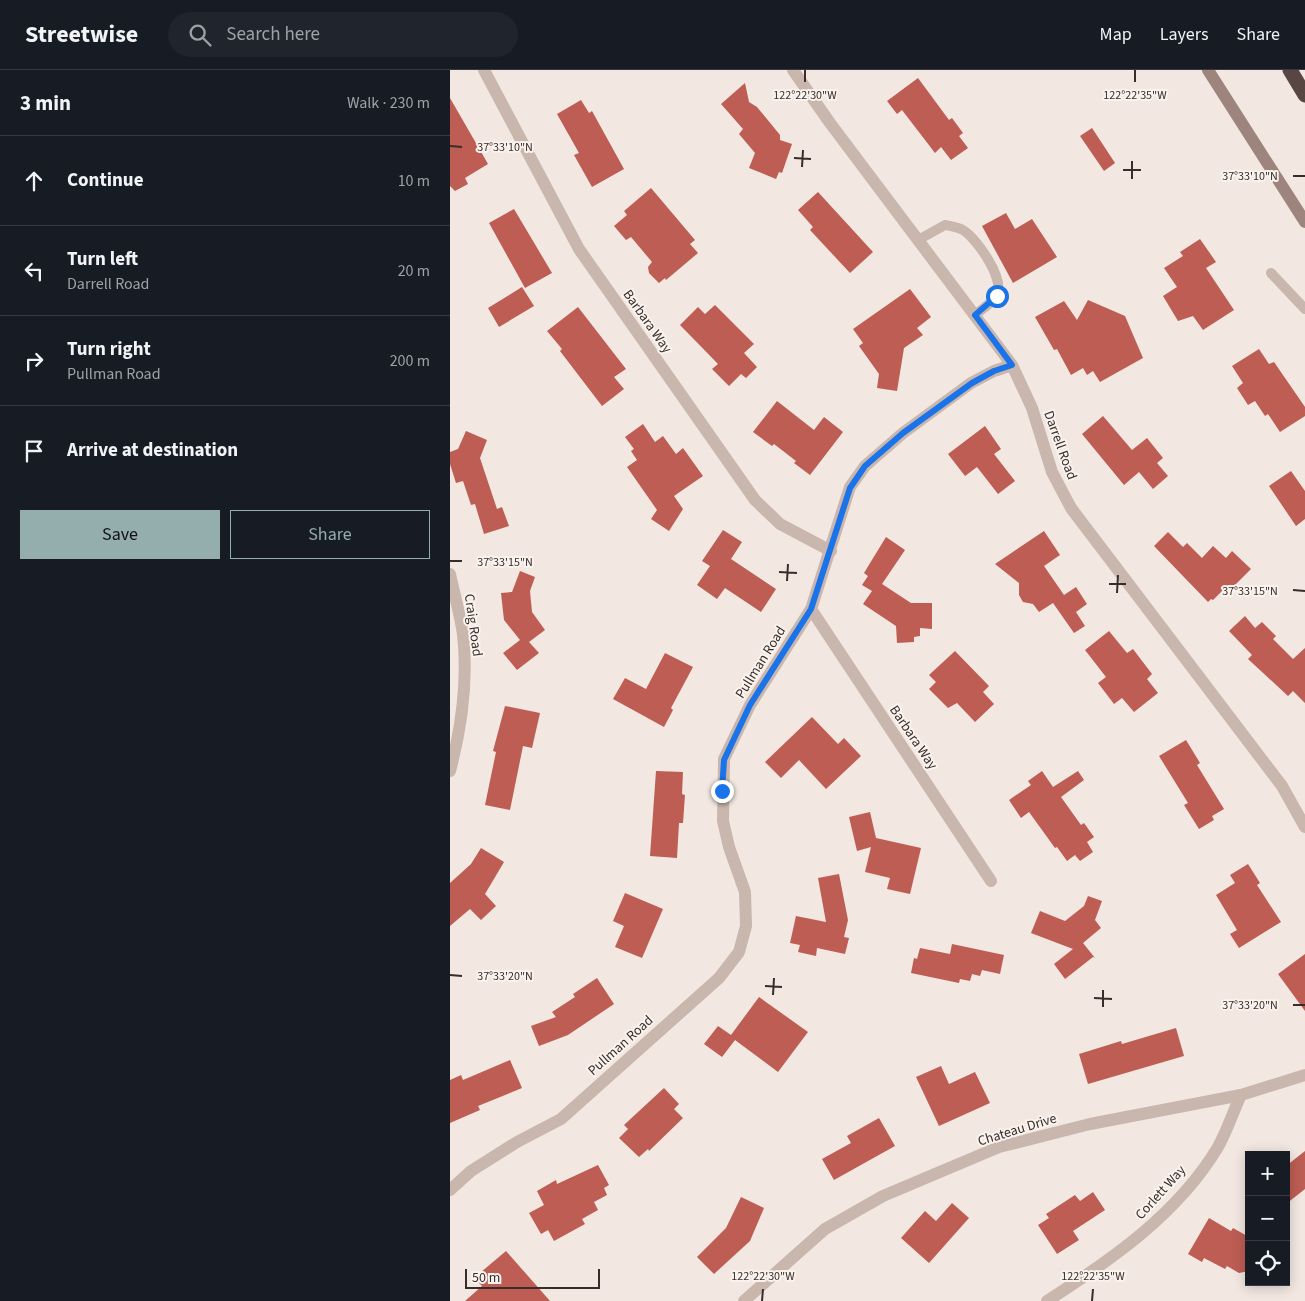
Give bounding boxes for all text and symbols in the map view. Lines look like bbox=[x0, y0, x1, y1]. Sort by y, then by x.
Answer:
search box bbox=[168, 12, 518, 57]
text: Streetwise bbox=[25, 17, 138, 52]
icon: search bbox=[186, 21, 214, 49]
text: Search here bbox=[226, 21, 320, 48]
text: Map bbox=[1100, 22, 1132, 47]
text: Layers bbox=[1160, 22, 1209, 47]
text: Share bbox=[1237, 22, 1280, 47]
text: 122°22'30"W bbox=[773, 87, 837, 104]
text: 122°22'35"W bbox=[1103, 87, 1167, 104]
text: 3 min bbox=[20, 88, 71, 118]
text: Walk · 230 m bbox=[347, 92, 430, 114]
text: 37°33'10"N bbox=[477, 139, 533, 156]
icon: ahead bbox=[20, 167, 48, 195]
text: Continue bbox=[67, 167, 144, 194]
text: 37°33'10"N bbox=[1222, 168, 1278, 185]
text: 10 m bbox=[398, 170, 430, 192]
text: Turn left bbox=[67, 246, 138, 273]
icon: left bbox=[20, 257, 48, 285]
text: 20 m bbox=[398, 260, 430, 282]
text: Darrell Road bbox=[67, 273, 149, 295]
route start bbox=[986, 285, 1009, 308]
street label: Barbara Way bbox=[618, 286, 677, 358]
text: Turn right bbox=[67, 336, 151, 363]
icon: right bbox=[20, 347, 48, 375]
text: 200 m bbox=[390, 350, 430, 372]
text: Pullman Road bbox=[67, 363, 161, 385]
street label: Darrell Road bbox=[1038, 408, 1082, 483]
icon: arrive bbox=[20, 437, 48, 465]
text: Arrive at destination bbox=[67, 437, 238, 464]
button: Save bbox=[20, 510, 220, 559]
button: Share bbox=[230, 510, 430, 559]
text: 37°33'15"N bbox=[477, 554, 533, 571]
text: 37°33'15"N bbox=[1222, 583, 1278, 600]
street label: Craig Road bbox=[459, 593, 487, 658]
street label: Pullman Road bbox=[731, 623, 791, 703]
street label: Barbara Way bbox=[884, 701, 942, 774]
route end bbox=[711, 780, 734, 803]
text: 37°33'20"N bbox=[477, 968, 533, 985]
text: 37°33'20"N bbox=[1222, 997, 1278, 1014]
street label: Pullman Road bbox=[584, 1011, 658, 1081]
street label: Chateau Drive bbox=[975, 1108, 1059, 1151]
map controls bbox=[1245, 1151, 1290, 1286]
button: + bbox=[1245, 1151, 1290, 1196]
street label: Corlett Way bbox=[1131, 1161, 1191, 1224]
button: − bbox=[1245, 1196, 1290, 1241]
button: locate bbox=[1245, 1241, 1290, 1286]
scale bar bbox=[465, 1266, 600, 1289]
text: 50 m bbox=[472, 1268, 500, 1288]
text: 122°22'30"W bbox=[731, 1268, 795, 1285]
text: 122°22'35"W bbox=[1061, 1268, 1125, 1285]

